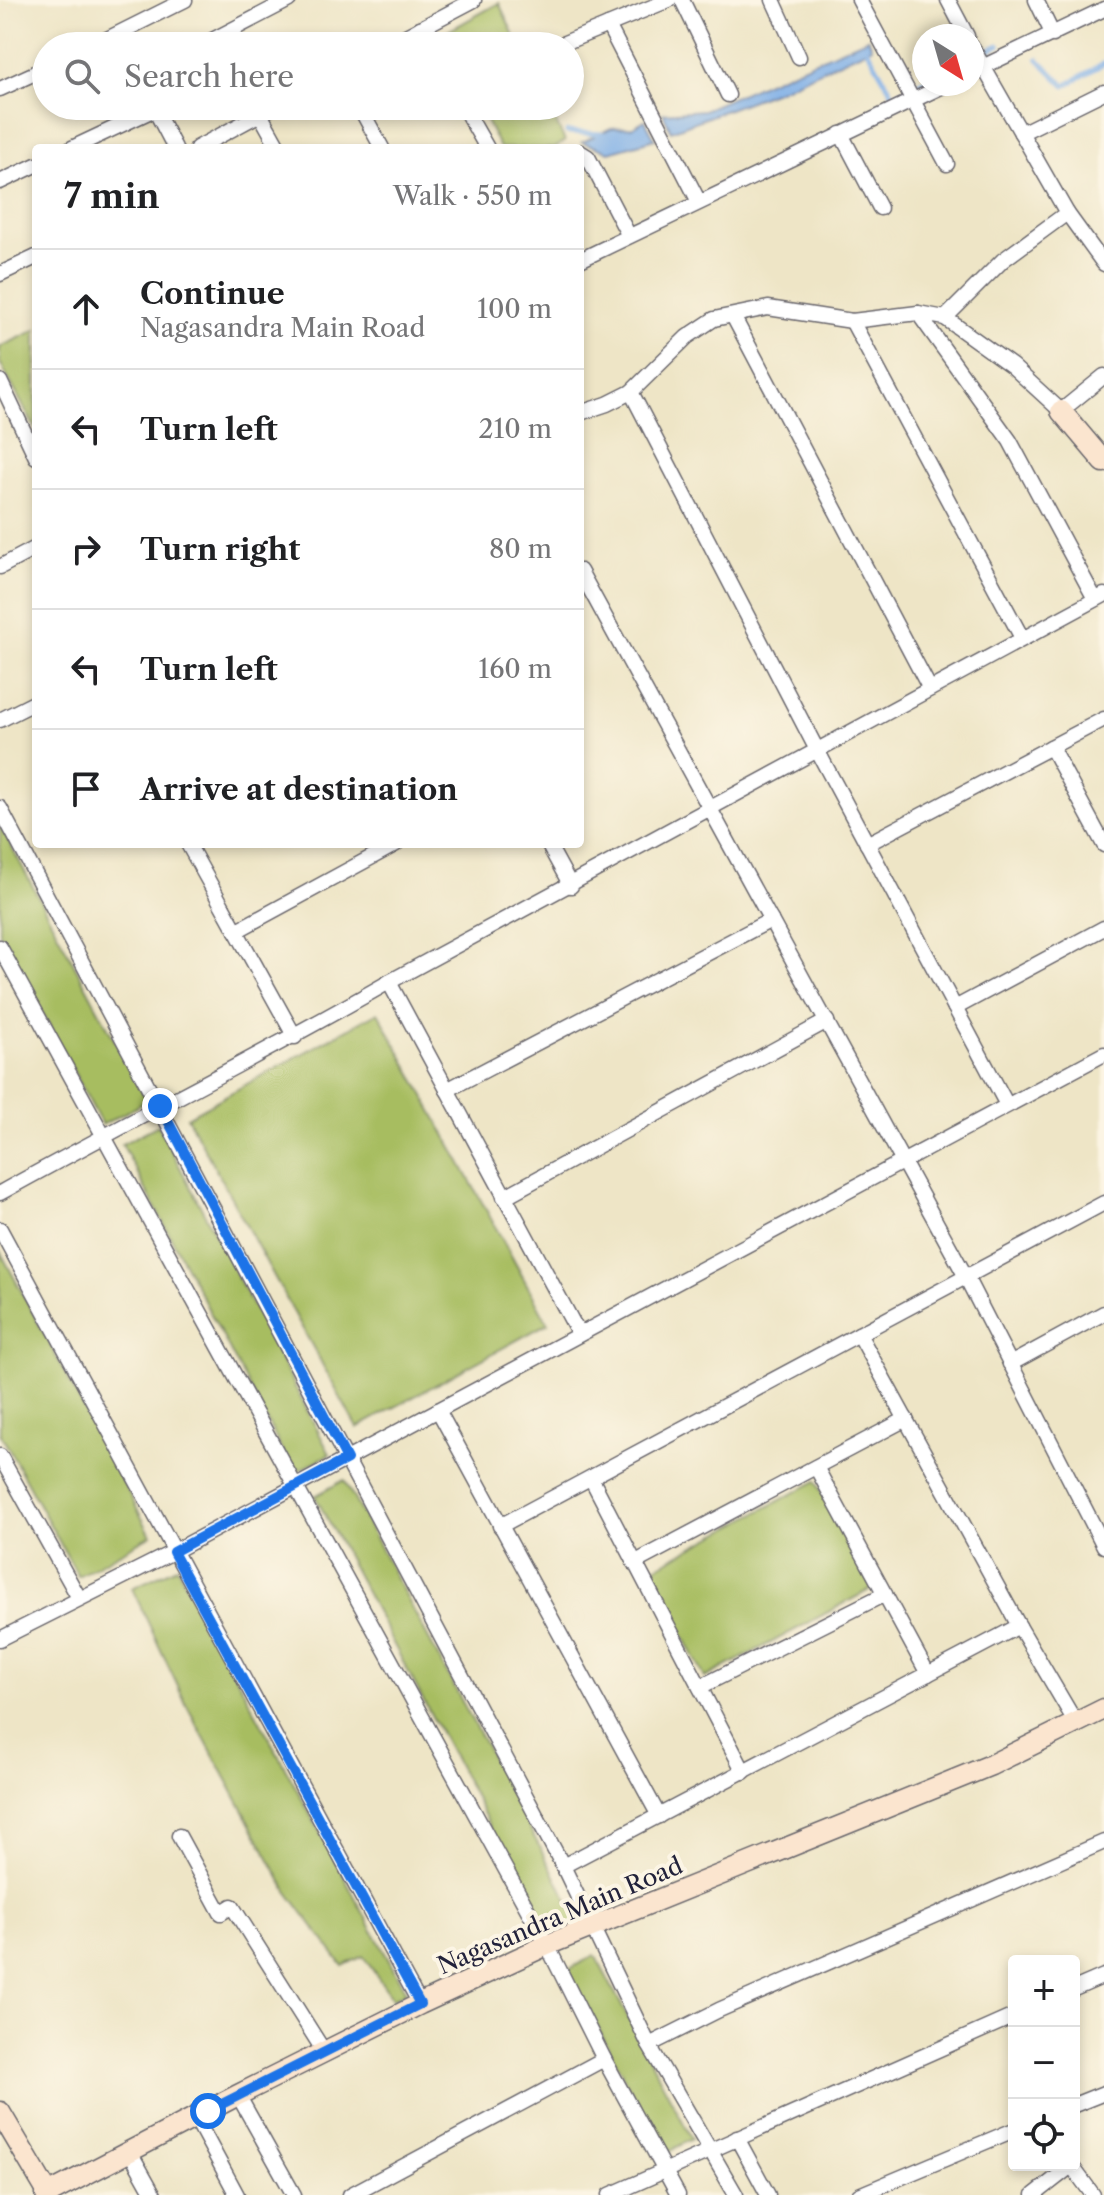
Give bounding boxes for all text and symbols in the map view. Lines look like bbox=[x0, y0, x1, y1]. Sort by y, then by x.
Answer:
north arrow bbox=[912, 24, 984, 96]
search box bbox=[32, 32, 584, 120]
icon: search bbox=[60, 54, 104, 98]
text: Search here bbox=[124, 58, 294, 95]
text: 7 min bbox=[64, 175, 160, 217]
text: Walk · 550 m bbox=[393, 180, 552, 212]
text: Continue bbox=[140, 275, 285, 312]
icon: ahead bbox=[64, 287, 108, 331]
text: 100 m bbox=[477, 293, 552, 325]
text: Nagasandra Main Road bbox=[140, 312, 425, 344]
icon: left bbox=[64, 407, 108, 451]
text: Turn left bbox=[140, 411, 277, 448]
text: 210 m bbox=[479, 413, 552, 445]
icon: right bbox=[64, 527, 108, 571]
text: Turn right bbox=[140, 531, 300, 568]
text: 80 m bbox=[489, 533, 552, 565]
icon: left bbox=[64, 647, 108, 691]
text: Turn left bbox=[140, 651, 277, 688]
text: 160 m bbox=[478, 653, 552, 685]
icon: arrive bbox=[64, 767, 108, 811]
text: Arrive at destination bbox=[140, 771, 458, 808]
route end bbox=[142, 1088, 178, 1124]
street label: Nagasandra Main Road bbox=[433, 1851, 687, 1980]
map controls bbox=[1008, 1955, 1080, 2171]
button: + bbox=[1008, 1955, 1080, 2027]
button: − bbox=[1008, 2027, 1080, 2099]
route start bbox=[190, 2093, 226, 2129]
button: locate bbox=[1008, 2099, 1080, 2171]

